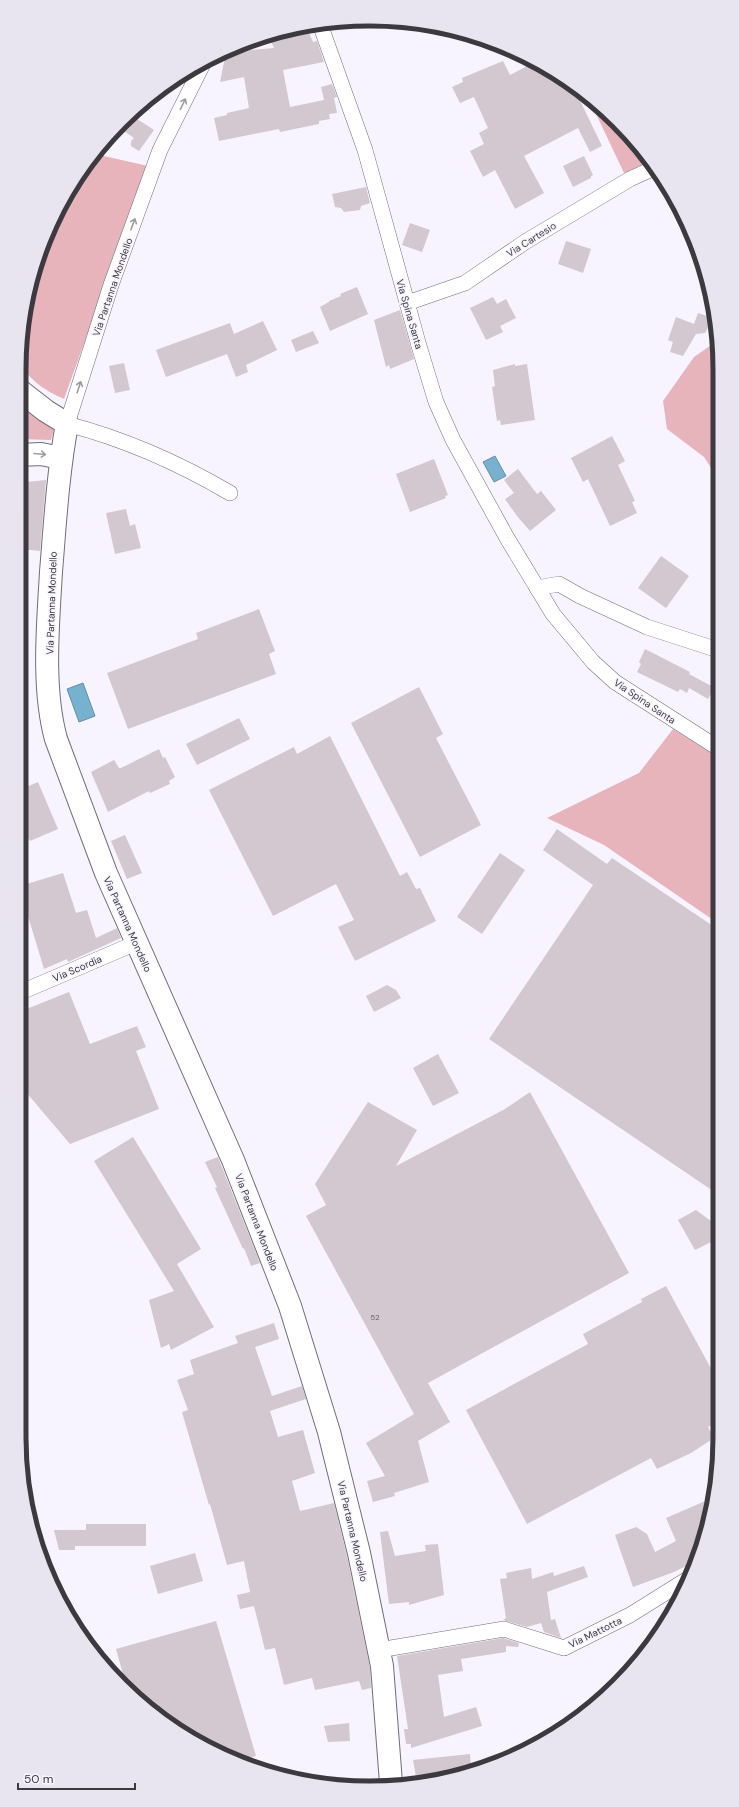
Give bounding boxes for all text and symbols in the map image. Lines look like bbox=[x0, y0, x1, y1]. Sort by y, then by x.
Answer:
one-way arrow bbox=[180, 98, 187, 110]
one-way arrow bbox=[130, 218, 138, 230]
street label: Via Cartesio bbox=[504, 219, 559, 260]
street label: Via Partanna Mondello bbox=[90, 236, 135, 338]
street label: Via Spina Santa bbox=[393, 278, 426, 350]
one-way arrow bbox=[75, 381, 83, 393]
one-way arrow bbox=[33, 451, 46, 458]
street label: Via Partanna Mondello bbox=[43, 551, 60, 655]
street label: Via Spina Santa bbox=[611, 676, 678, 727]
street label: Via Partanna Mondello bbox=[101, 874, 155, 974]
street label: Via Scordia bbox=[51, 952, 104, 985]
street label: Via Partanna Mondello bbox=[232, 1172, 281, 1273]
house number: 52 bbox=[370, 1312, 380, 1322]
street label: Via Partanna Mondello bbox=[335, 1479, 370, 1583]
street label: Via Mattotta bbox=[566, 1614, 624, 1651]
scale bar bbox=[18, 1765, 135, 1791]
text: 50 m bbox=[24, 1771, 53, 1787]

